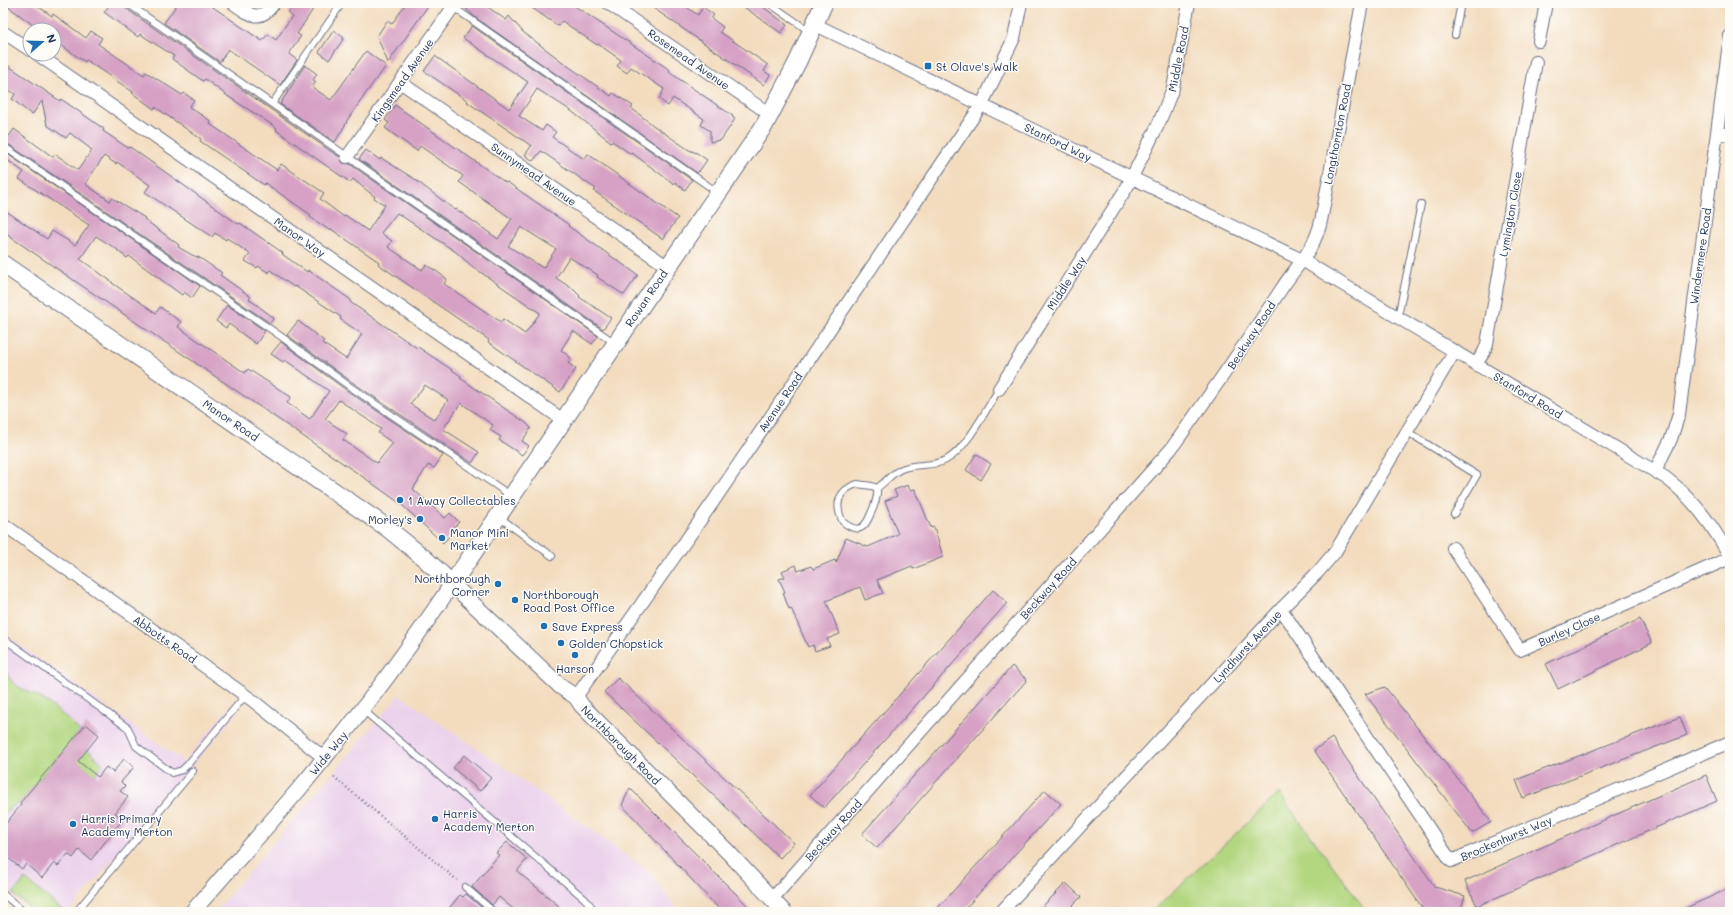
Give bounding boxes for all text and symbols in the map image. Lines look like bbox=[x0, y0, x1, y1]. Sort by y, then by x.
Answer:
north arrow bbox=[22, 22, 62, 62]
street label: Rosemead Avenue bbox=[645, 25, 733, 93]
street label: Middle Road bbox=[1164, 25, 1192, 93]
text: N bbox=[43, 32, 60, 45]
street label: Kingsmead Avenue bbox=[368, 35, 437, 125]
place label: St Olave's Walk bbox=[936, 59, 1018, 74]
marker: St Olave's Walk bbox=[923, 61, 933, 71]
street label: Longthornton Road bbox=[1320, 82, 1354, 186]
street label: Stanford Way bbox=[1022, 119, 1094, 165]
street label: Sunnymead Avenue bbox=[488, 139, 580, 209]
street label: Lymington Close bbox=[1495, 170, 1525, 258]
street label: Windermere Road bbox=[1686, 207, 1714, 305]
street label: Manor Way bbox=[271, 214, 329, 260]
street label: Middle Way bbox=[1043, 253, 1089, 313]
street label: Rowan Road bbox=[621, 266, 671, 330]
street label: Beckway Road bbox=[1223, 298, 1279, 372]
street label: Stanford Road bbox=[1491, 368, 1565, 422]
street label: Avenue Road bbox=[754, 369, 806, 435]
street label: Manor Road bbox=[200, 396, 262, 444]
place label: 1 Away Collectables bbox=[408, 493, 516, 508]
marker: 1 Away Collectables bbox=[395, 495, 405, 505]
place label: Morley's bbox=[368, 512, 412, 527]
marker: Morley's bbox=[415, 514, 425, 524]
place label: Manor Mini Market bbox=[450, 525, 509, 553]
marker: Manor Mini Market bbox=[437, 533, 447, 543]
street label: Beckway Road bbox=[1016, 554, 1080, 622]
place label: Northborough Corner bbox=[415, 571, 490, 599]
marker: Northborough Corner bbox=[493, 579, 503, 589]
place label: Northborough Road Post Office bbox=[523, 587, 615, 615]
marker: Northborough Road Post Office bbox=[510, 595, 520, 605]
street label: Lyndhurst Avenue bbox=[1209, 606, 1285, 686]
street label: Burley Close bbox=[1536, 609, 1603, 649]
street label: Abbotts Road bbox=[130, 612, 200, 666]
place label: Save Express bbox=[552, 619, 623, 634]
marker: Save Express bbox=[539, 621, 549, 631]
place label: Golden Chopstick bbox=[569, 636, 663, 651]
marker: Golden Chopstick bbox=[556, 638, 566, 648]
marker: Harson bbox=[570, 650, 580, 660]
place label: Harson bbox=[556, 661, 594, 676]
street label: Northborough Road bbox=[578, 702, 664, 788]
street label: Wide Way bbox=[306, 728, 351, 778]
street label: Beckway Road bbox=[801, 796, 865, 864]
place label: Harris Academy Merton bbox=[443, 806, 534, 834]
place label: Harris Primary Academy Merton bbox=[81, 811, 172, 839]
street label: Brockenhurst Way bbox=[1458, 812, 1554, 864]
marker: Harris Academy Merton bbox=[430, 814, 440, 824]
marker: Harris Primary Academy Merton bbox=[68, 819, 78, 829]

